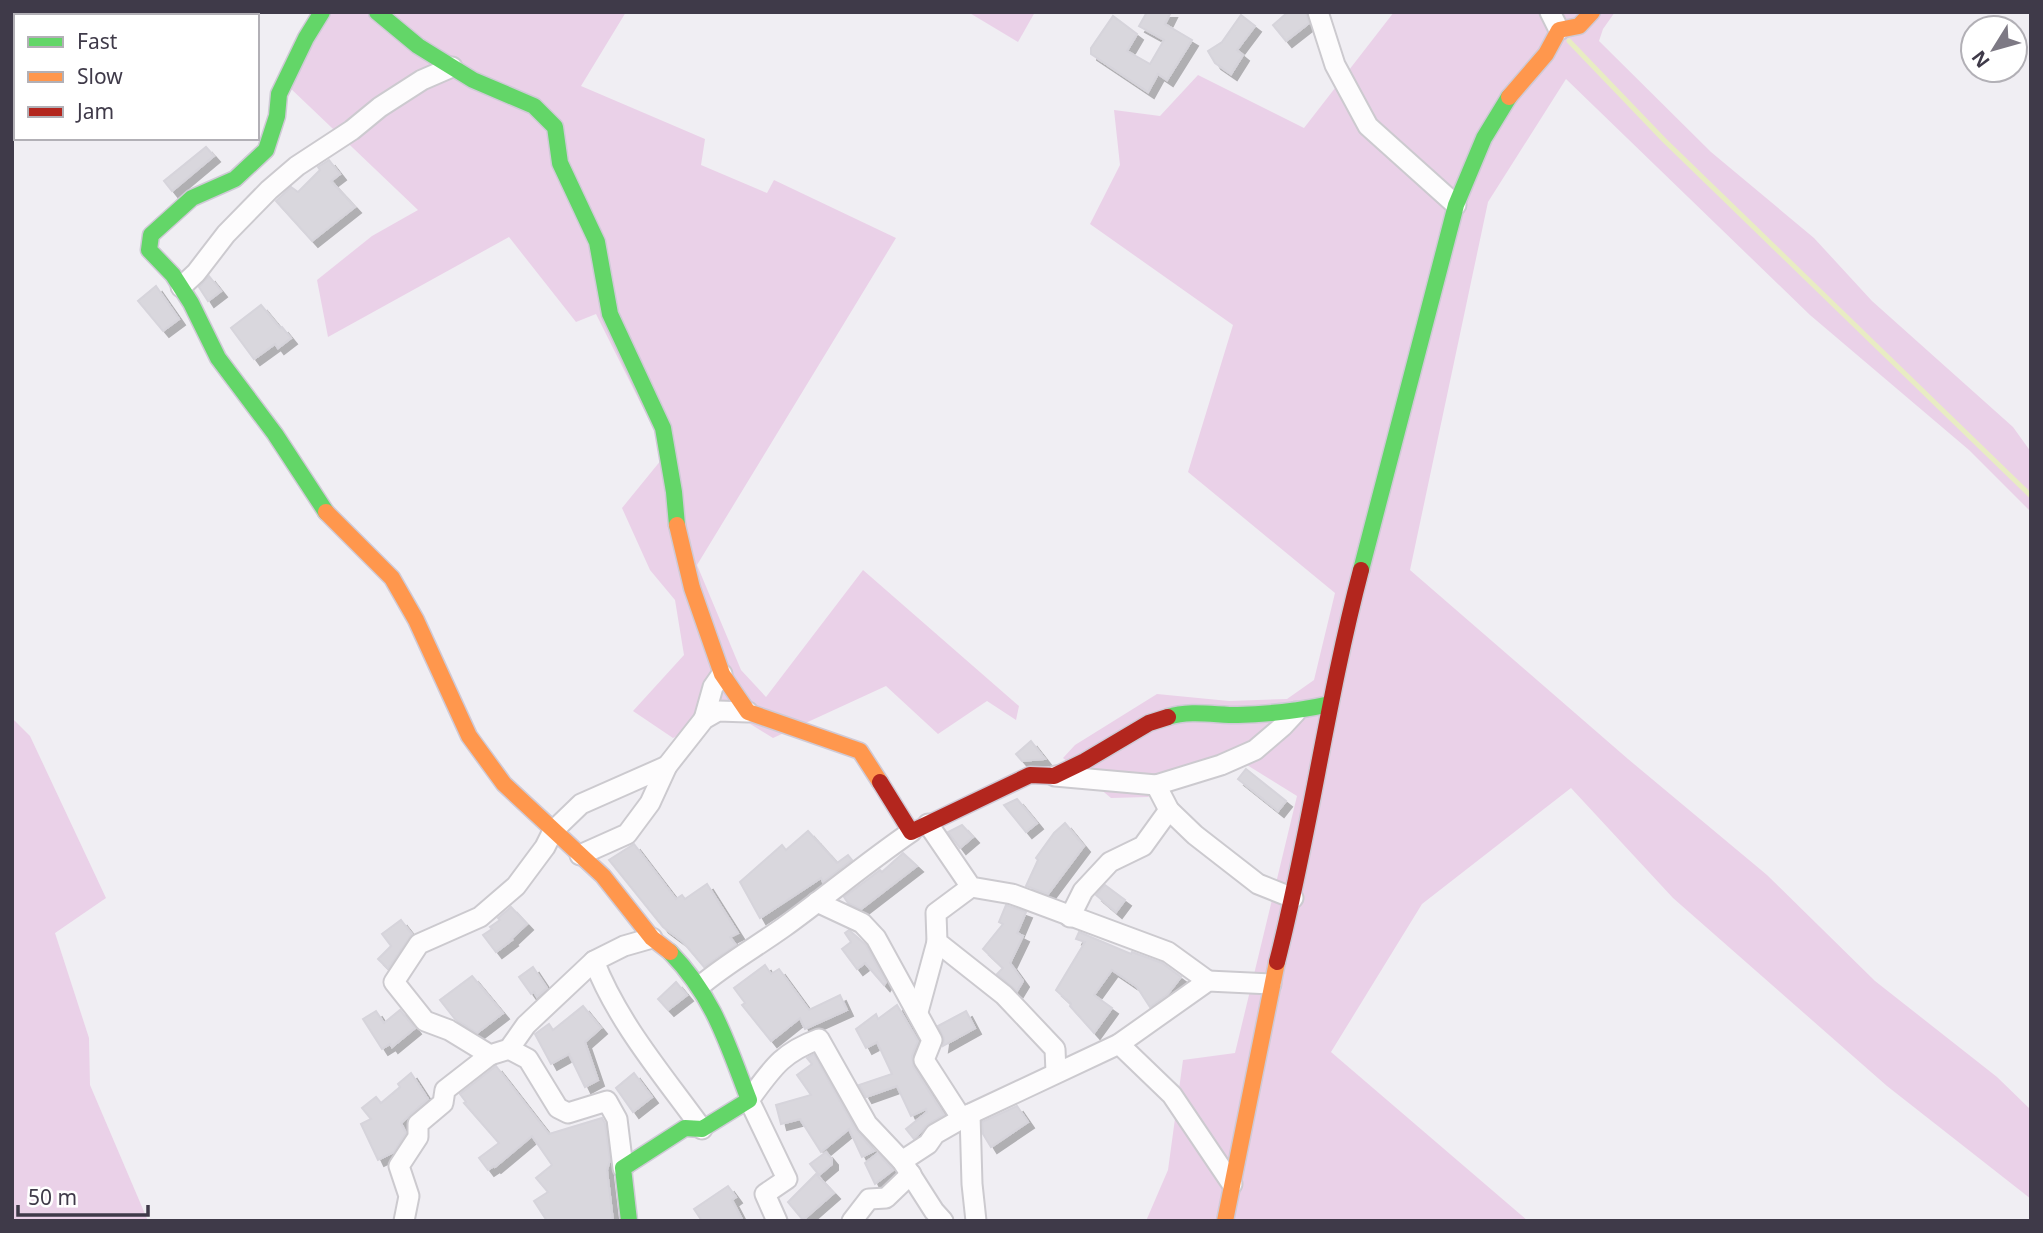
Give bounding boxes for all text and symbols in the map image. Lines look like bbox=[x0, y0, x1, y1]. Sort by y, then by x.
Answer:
legend bbox=[14, 14, 259, 140]
north arrow bbox=[1959, 14, 2029, 84]
text: Fast bbox=[77, 27, 118, 55]
text: N bbox=[1965, 45, 1995, 73]
text: Slow bbox=[77, 62, 123, 90]
text: Jam bbox=[75, 97, 114, 125]
scale bar bbox=[18, 1174, 147, 1218]
text: 50 m bbox=[28, 1183, 77, 1211]

